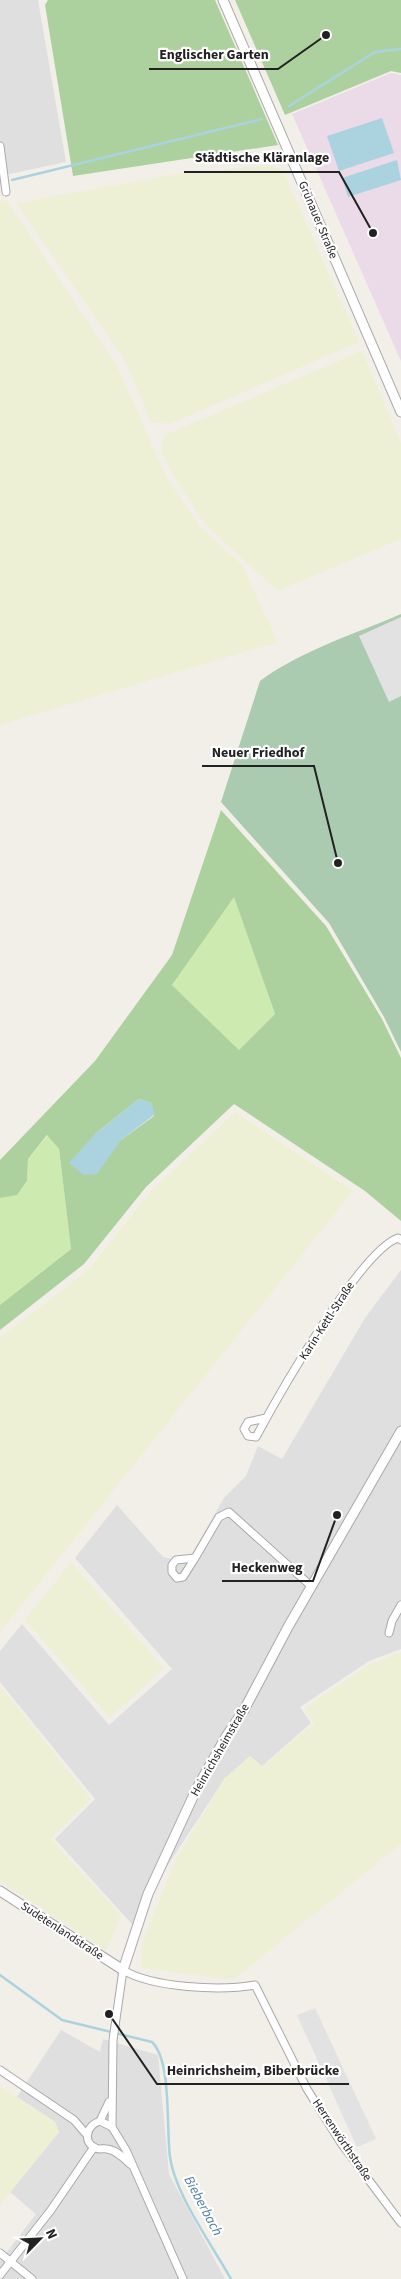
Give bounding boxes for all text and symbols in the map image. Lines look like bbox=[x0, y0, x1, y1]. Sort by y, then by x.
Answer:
callout: Englischer Garten bbox=[149, 40, 278, 69]
text: Englischer Garten bbox=[159, 45, 269, 65]
callout: Städtische Kläranlage bbox=[184, 143, 339, 172]
text: Städtische Kläranlage bbox=[195, 148, 329, 168]
street label: Grünauer Straße bbox=[294, 179, 342, 261]
callout: Neuer Friedhof bbox=[202, 737, 314, 766]
text: Neuer Friedhof bbox=[212, 743, 305, 763]
street label: Karin-Kettl-Straße bbox=[295, 1278, 359, 1364]
callout: Heckenweg bbox=[222, 1552, 313, 1581]
text: Heckenweg bbox=[231, 1558, 303, 1578]
street label: Heinrichsheimstraße bbox=[187, 1700, 253, 1799]
street label: Sudetenlandstraße bbox=[17, 1898, 107, 1964]
callout: Heinrichsheim, Biberbrücke bbox=[157, 2055, 349, 2084]
text: Heinrichsheim, Biberbrücke bbox=[167, 2061, 339, 2081]
street label: Herrenwörthstraße bbox=[308, 2095, 376, 2185]
water label: Bieberbach bbox=[179, 2172, 227, 2240]
north arrow bbox=[15, 2214, 65, 2264]
text: N bbox=[40, 2226, 62, 2242]

